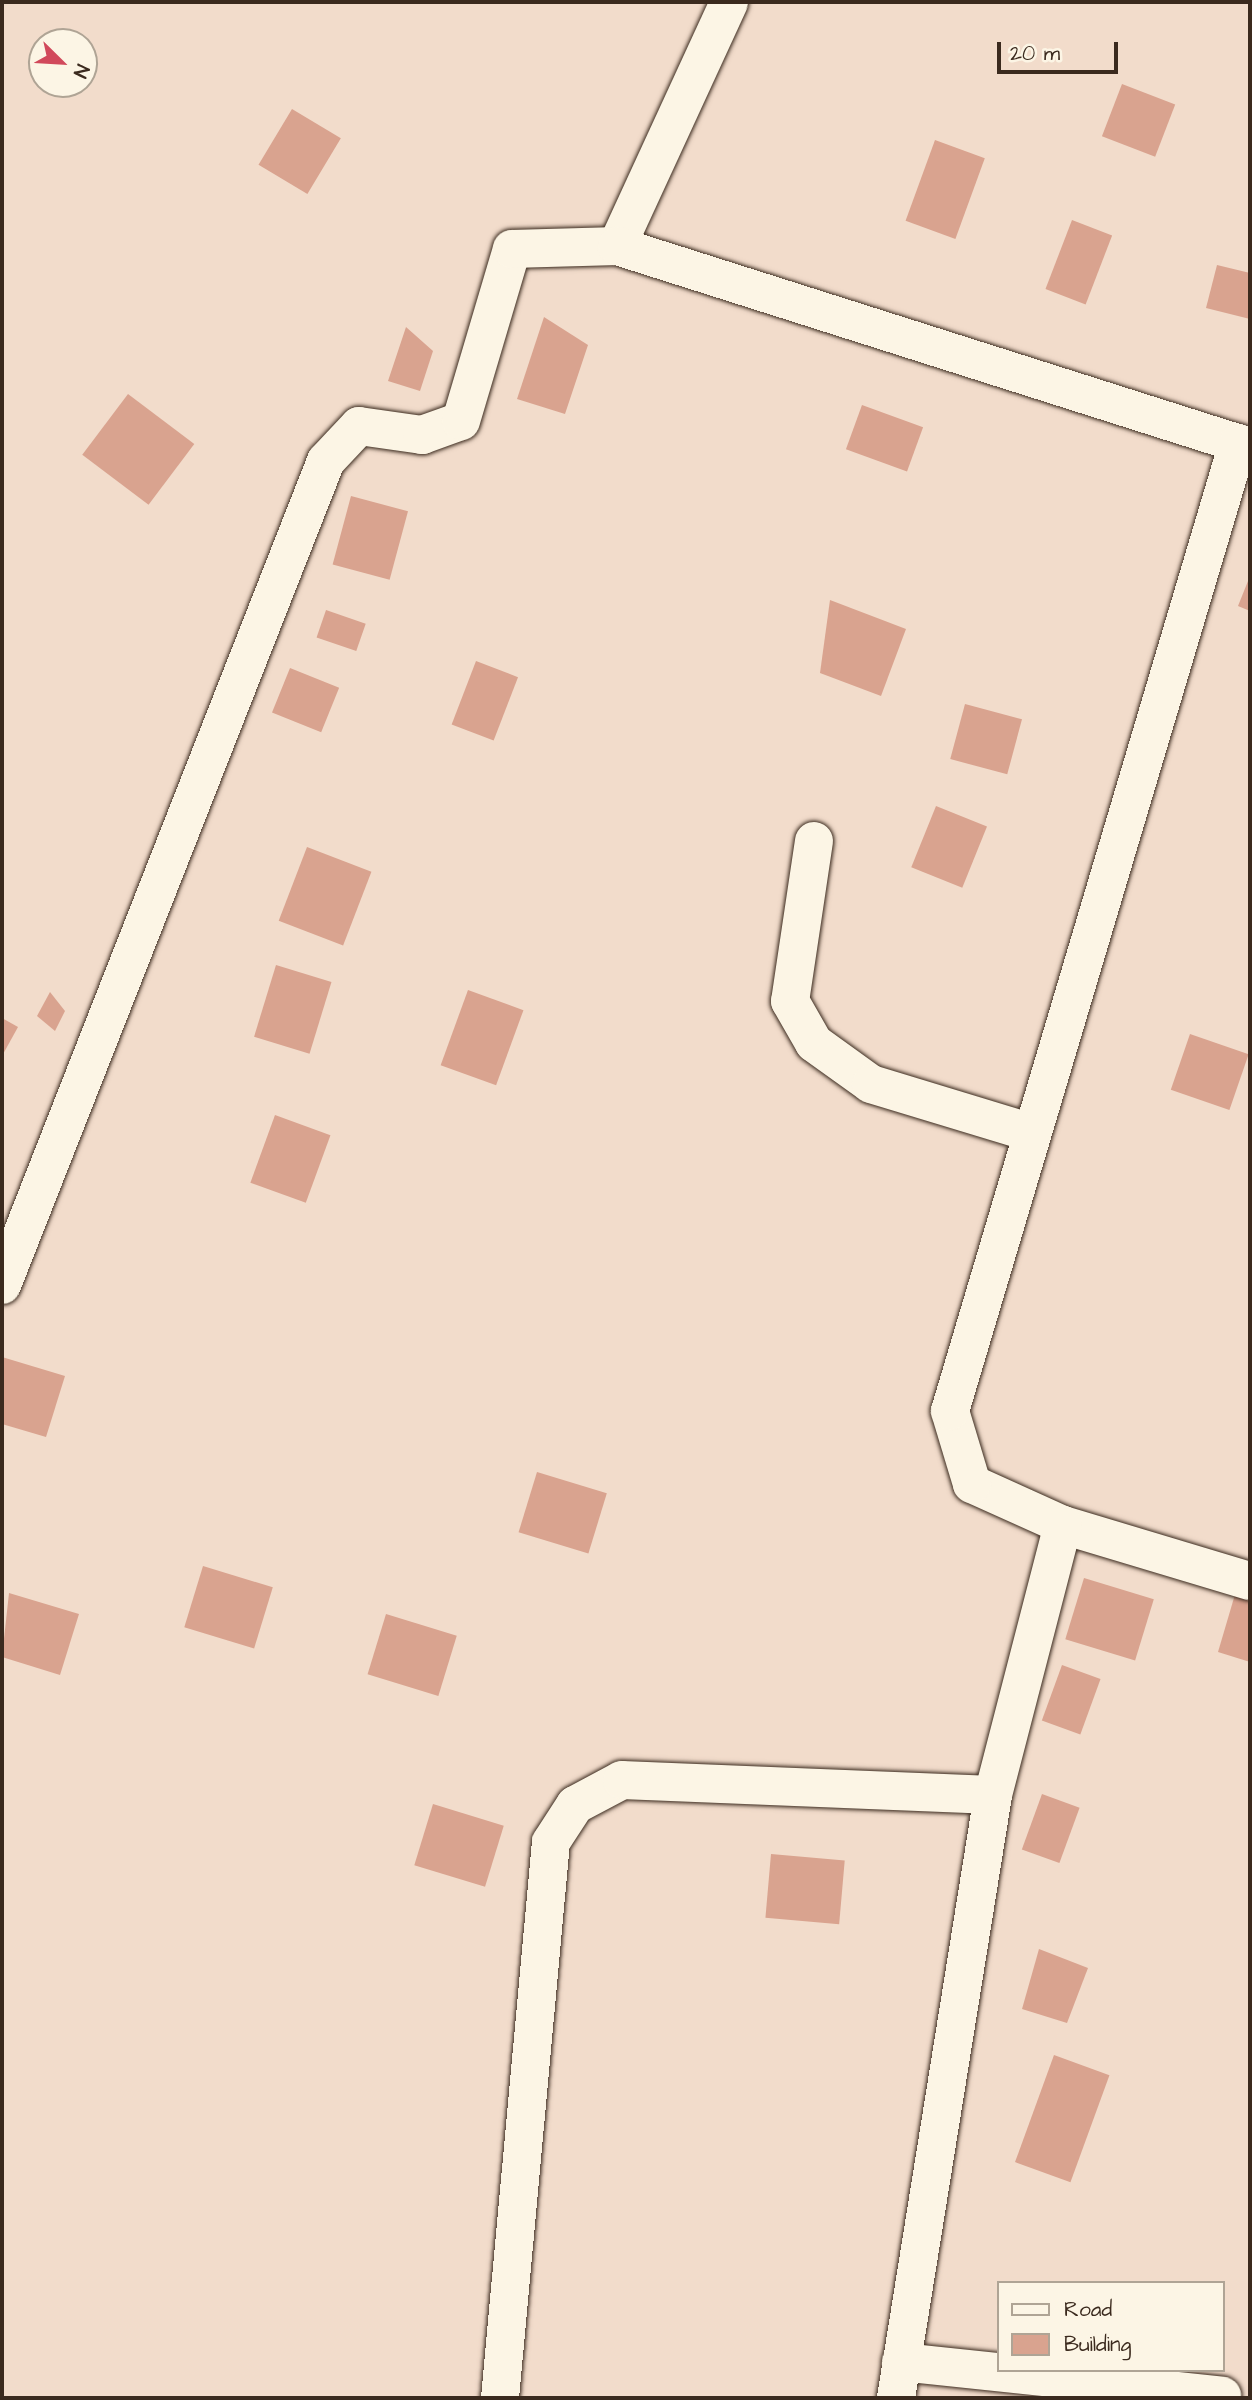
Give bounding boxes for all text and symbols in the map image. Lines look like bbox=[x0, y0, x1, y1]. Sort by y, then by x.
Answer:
north arrow bbox=[28, 28, 98, 98]
scale bar bbox=[1000, 28, 1121, 72]
text: 20 m bbox=[1010, 39, 1060, 68]
text: N bbox=[66, 60, 96, 82]
legend bbox=[996, 2281, 1224, 2372]
text: Road bbox=[1064, 2295, 1112, 2324]
text: Building bbox=[1064, 2330, 1131, 2359]

